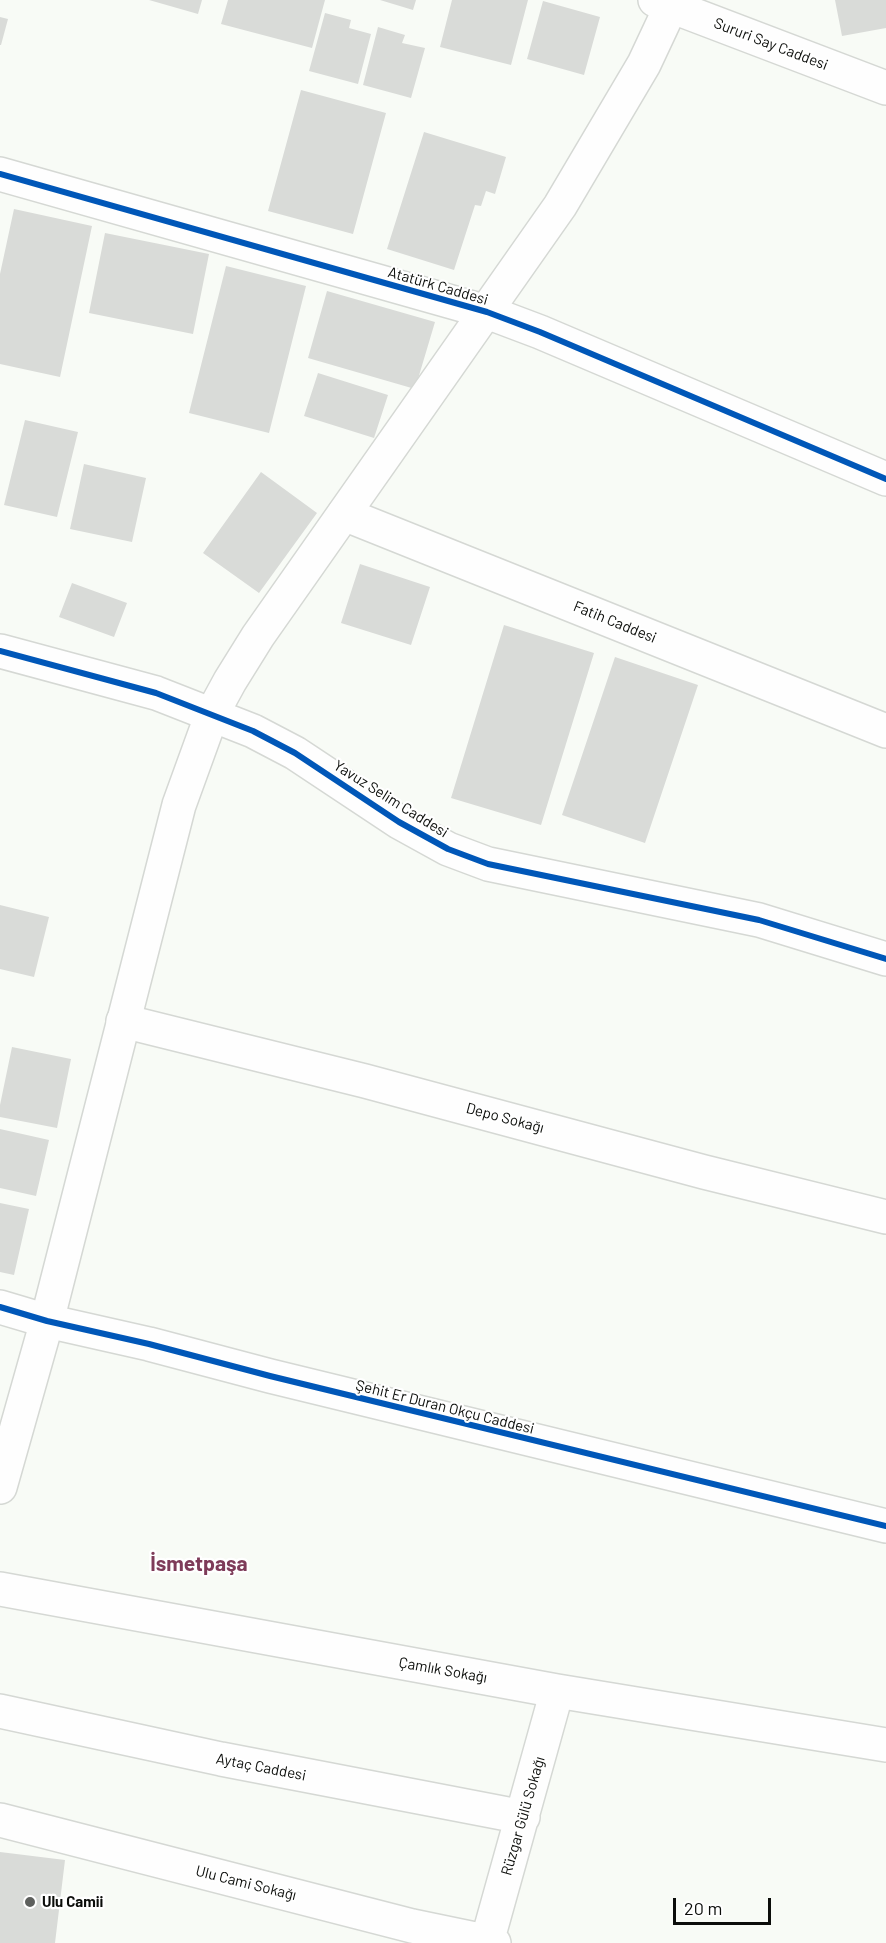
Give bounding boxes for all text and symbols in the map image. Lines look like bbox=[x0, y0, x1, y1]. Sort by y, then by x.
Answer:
street label: Sururi Say Caddesi bbox=[711, 14, 831, 74]
street label: Atatürk Caddesi bbox=[386, 263, 490, 309]
street label: Fatih Caddesi bbox=[571, 597, 659, 647]
street label: Yavuz Selim Caddesi bbox=[330, 756, 452, 842]
street label: Depo Sokağı bbox=[464, 1099, 546, 1137]
street label: Şehit Er Duran Okçu Caddesi bbox=[354, 1376, 536, 1438]
district label: İsmetpaşa bbox=[150, 1551, 248, 1577]
street label: Çamlık Sokağı bbox=[397, 1653, 489, 1687]
street label: Aytaç Caddesi bbox=[214, 1749, 308, 1785]
street label: Rüzgar Gülü Sokağı bbox=[497, 1754, 549, 1878]
street label: Ulu Cami Sokağı bbox=[194, 1862, 298, 1904]
scale bar bbox=[676, 1886, 774, 1924]
place label: Ulu Camii bbox=[42, 1893, 103, 1911]
marker: Ulu Camii bbox=[23, 1895, 37, 1909]
text: 20 m bbox=[684, 1897, 722, 1919]

